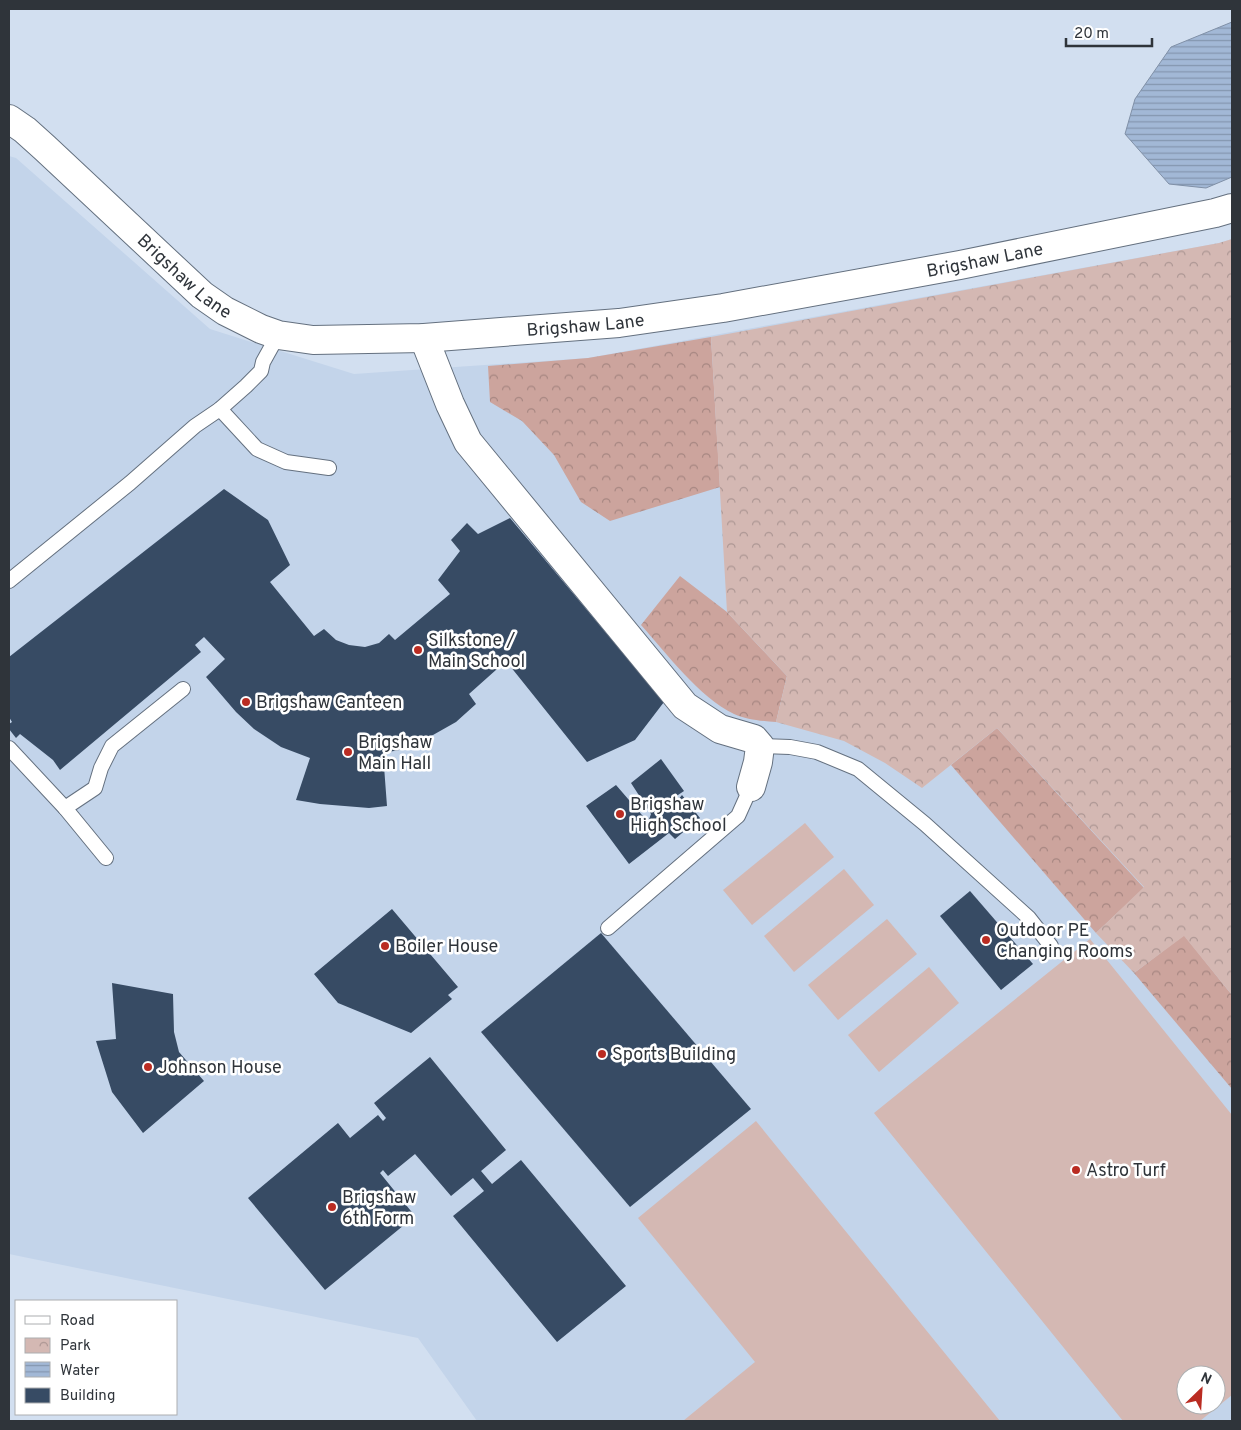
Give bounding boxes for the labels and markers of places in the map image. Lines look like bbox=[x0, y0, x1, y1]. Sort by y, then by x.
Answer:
place label: Silkstone / Main School bbox=[428, 630, 525, 674]
marker: Silkstone / Main School bbox=[412, 644, 424, 656]
place label: Brigshaw Canteen bbox=[256, 692, 402, 715]
marker: Brigshaw Canteen bbox=[240, 696, 252, 708]
place label: Brigshaw Main Hall bbox=[358, 732, 432, 776]
marker: Brigshaw Main Hall bbox=[342, 746, 354, 758]
place label: Brigshaw High School bbox=[630, 794, 727, 838]
marker: Brigshaw High School bbox=[614, 808, 626, 820]
place label: Outdoor PE Changing Rooms bbox=[996, 920, 1133, 964]
marker: Outdoor PE Changing Rooms bbox=[980, 934, 992, 946]
place label: Boiler House bbox=[395, 936, 498, 959]
marker: Boiler House bbox=[379, 940, 391, 952]
place label: Sports Building bbox=[612, 1044, 736, 1067]
marker: Sports Building bbox=[596, 1048, 608, 1060]
place label: Johnson House bbox=[158, 1057, 282, 1080]
marker: Johnson House bbox=[142, 1061, 154, 1073]
place label: Astro Turf bbox=[1086, 1160, 1166, 1183]
marker: Astro Turf bbox=[1070, 1164, 1082, 1176]
place label: Brigshaw 6th Form bbox=[342, 1187, 416, 1231]
marker: Brigshaw 6th Form bbox=[326, 1201, 338, 1213]

